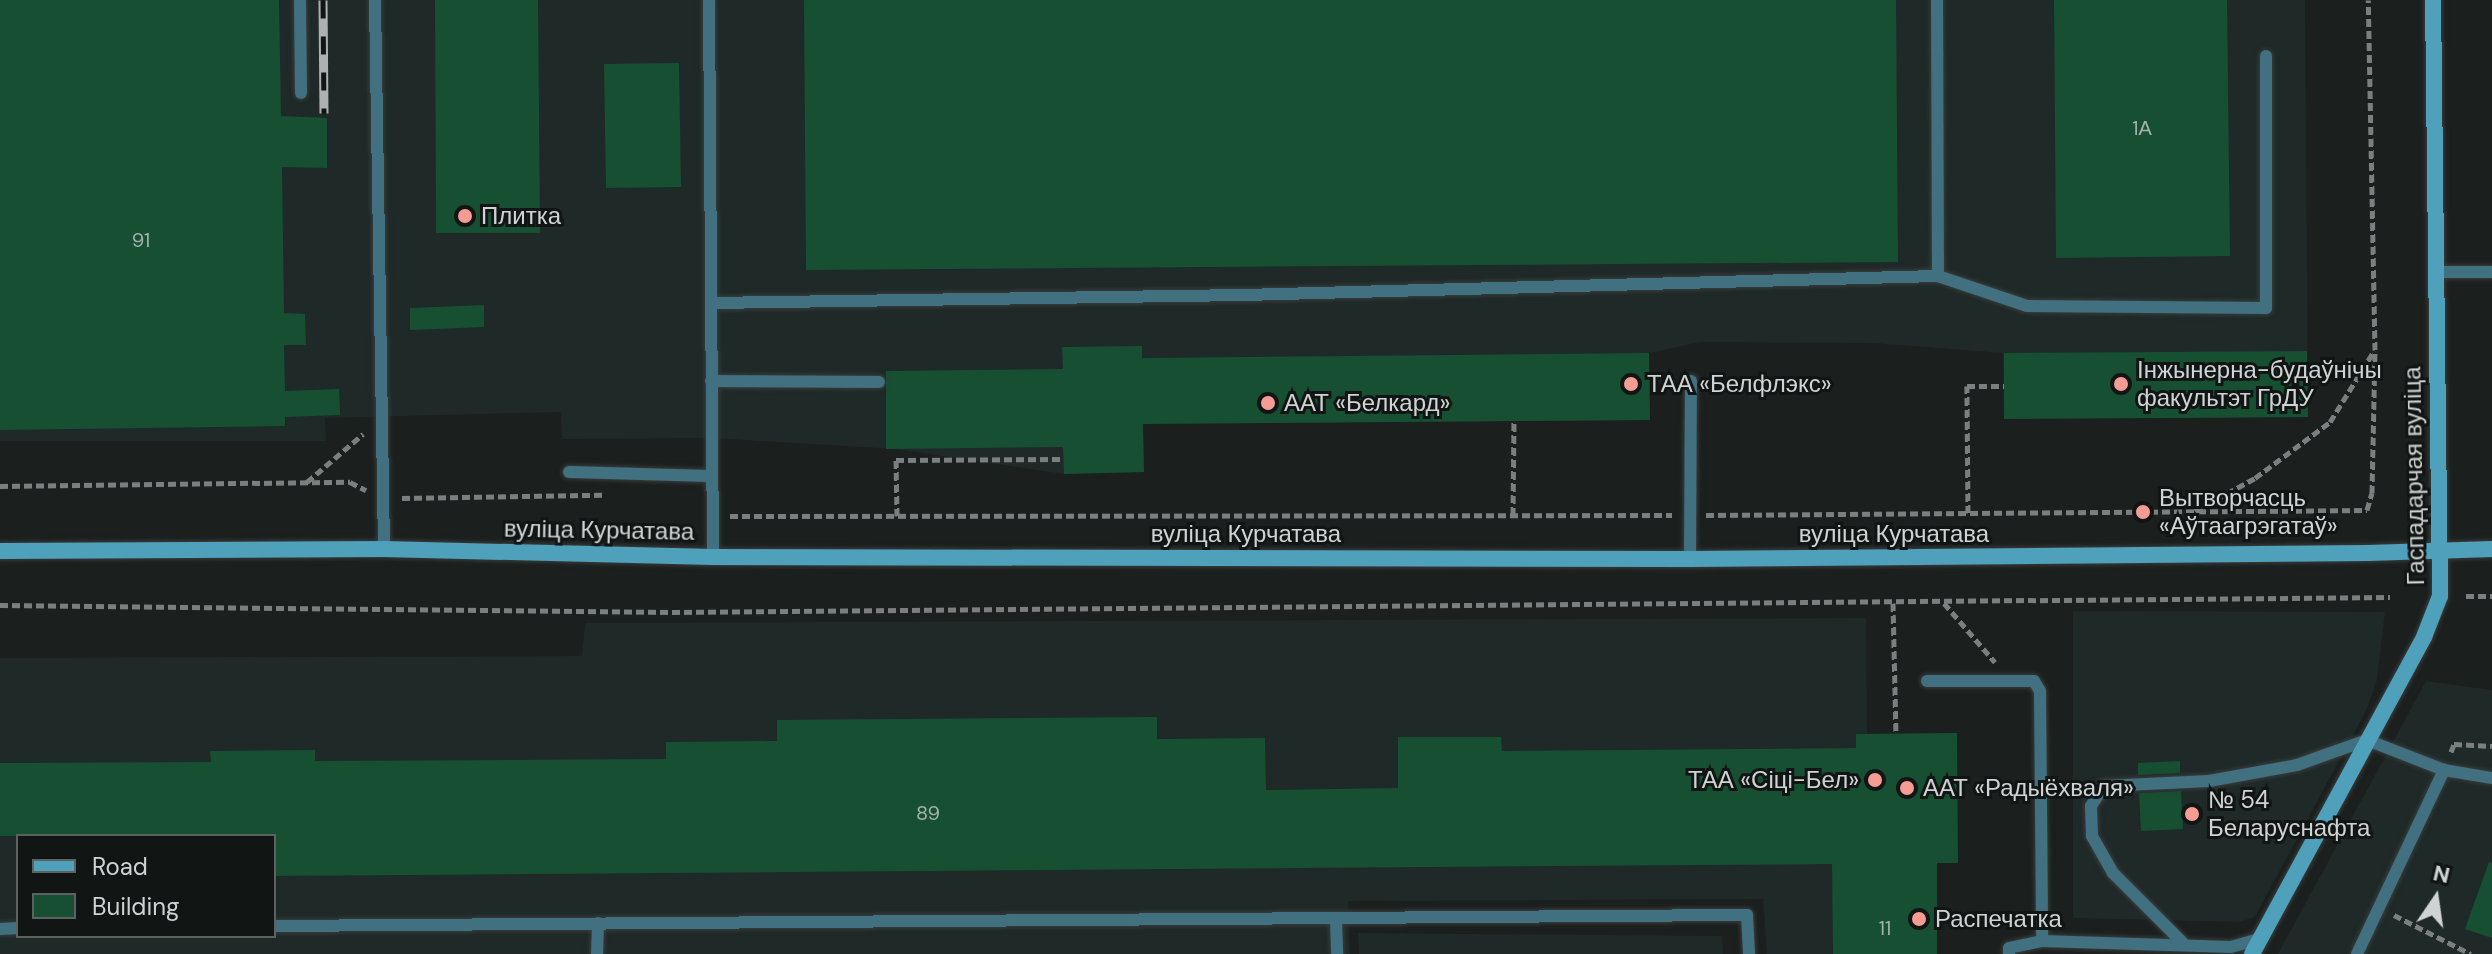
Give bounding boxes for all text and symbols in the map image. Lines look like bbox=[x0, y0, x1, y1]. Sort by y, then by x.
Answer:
house number: 1А bbox=[2132, 116, 2152, 140]
place label: Плитка bbox=[481, 202, 561, 230]
marker: Плитка bbox=[456, 207, 474, 225]
house number: 91 bbox=[132, 228, 150, 252]
place label: Інжынерна-будаўнічы факультэт ГрДУ bbox=[2137, 356, 2382, 412]
street label: Гаспадарчая вуліца bbox=[2398, 366, 2430, 586]
place label: ТАА «Белфлэкс» bbox=[1647, 370, 1832, 398]
marker: ТАА «Белфлэкс» bbox=[1622, 375, 1640, 393]
marker: Інжынерна-будаўнічы факультэт ГрДУ bbox=[2112, 375, 2130, 393]
place label: ААТ «Белкард» bbox=[1284, 389, 1450, 417]
marker: ААТ «Белкард» bbox=[1259, 394, 1277, 412]
place label: Вытворчасць «Аўтаагрэгатаў» bbox=[2159, 484, 2338, 540]
marker: Вытворчасць «Аўтаагрэгатаў» bbox=[2134, 503, 2152, 521]
street label: вуліца Курчатава bbox=[504, 514, 694, 546]
street label: вуліца Курчатава bbox=[1151, 520, 1341, 548]
street label: вуліца Курчатава bbox=[1799, 520, 1989, 548]
place label: ТАА «Сіці-Бел» bbox=[1688, 766, 1859, 794]
marker: ТАА «Сіці-Бел» bbox=[1866, 771, 1884, 789]
place label: ААТ «Радыёхваля» bbox=[1923, 774, 2134, 802]
marker: ААТ «Радыёхваля» bbox=[1898, 779, 1916, 797]
place label: № 54 Беларуснафта bbox=[2208, 786, 2370, 842]
house number: 89 bbox=[916, 801, 940, 825]
marker: № 54 Беларуснафта bbox=[2183, 805, 2201, 823]
legend bbox=[16, 834, 276, 938]
text: Road bbox=[92, 851, 148, 882]
north arrow bbox=[2396, 858, 2476, 938]
text: N bbox=[2430, 858, 2453, 890]
text: Building bbox=[92, 891, 179, 922]
place label: Распечатка bbox=[1935, 905, 2062, 933]
marker: Распечатка bbox=[1910, 910, 1928, 928]
house number: 11 bbox=[1879, 916, 1891, 940]

